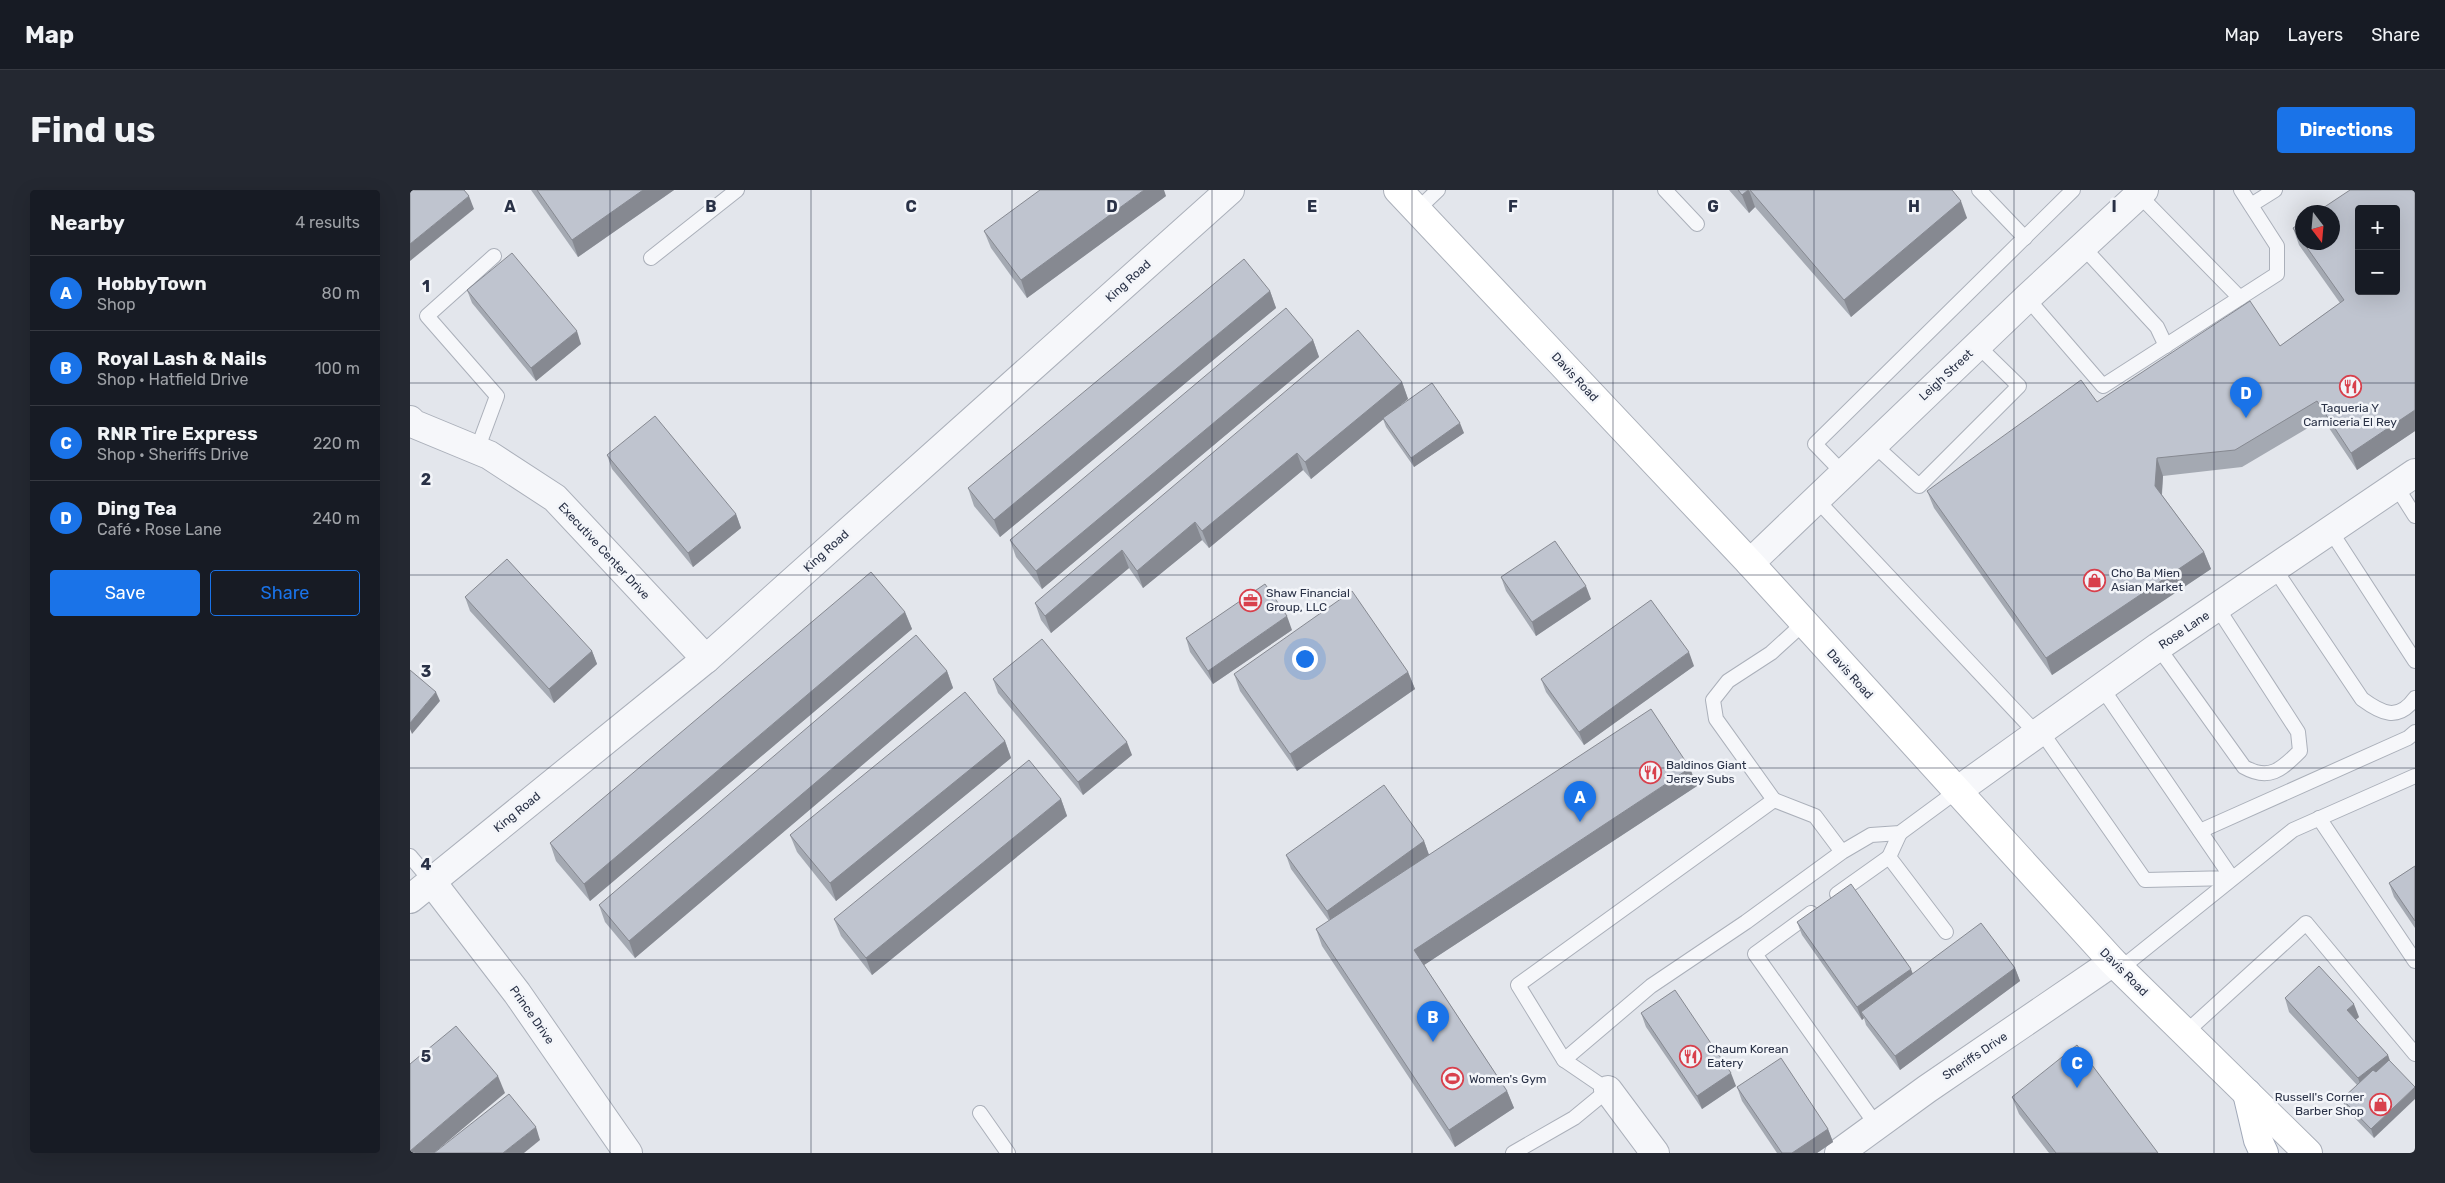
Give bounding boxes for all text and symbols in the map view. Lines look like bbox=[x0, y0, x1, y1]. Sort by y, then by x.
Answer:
text: Map bbox=[25, 21, 74, 49]
text: Map bbox=[2225, 24, 2260, 46]
text: Layers bbox=[2288, 24, 2343, 46]
text: Share bbox=[2371, 24, 2420, 46]
button: Directions bbox=[2277, 107, 2415, 153]
text: Find us bbox=[30, 109, 155, 151]
text: A bbox=[504, 197, 516, 216]
text: B bbox=[705, 197, 717, 216]
text: C bbox=[905, 197, 917, 216]
text: D bbox=[1106, 197, 1118, 216]
text: E bbox=[1307, 197, 1317, 216]
text: F bbox=[1508, 197, 1518, 216]
text: G bbox=[1707, 197, 1719, 216]
text: H bbox=[1908, 197, 1920, 216]
text: I bbox=[2111, 197, 2117, 216]
north arrow bbox=[2295, 205, 2340, 250]
map controls bbox=[2355, 205, 2400, 295]
button: + bbox=[2355, 205, 2400, 250]
text: Nearby bbox=[50, 210, 125, 235]
text: 4 results bbox=[295, 213, 360, 232]
button: − bbox=[2355, 250, 2400, 295]
street label: King Road bbox=[1103, 257, 1153, 305]
text: HobbyTown bbox=[97, 272, 207, 295]
text: 1 bbox=[422, 277, 430, 296]
text: A bbox=[60, 284, 72, 303]
text: 80 m bbox=[322, 284, 360, 303]
text: Shop bbox=[97, 295, 135, 314]
street label: Leigh Street bbox=[1916, 346, 1976, 403]
text: Royal Lash & Nails bbox=[97, 347, 267, 370]
street label: Davis Road bbox=[1549, 350, 1601, 404]
text: B bbox=[60, 359, 72, 378]
text: 100 m bbox=[315, 359, 360, 378]
text: Shop · Hatfield Drive bbox=[97, 370, 249, 389]
restaurant icon: Taqueria Y Carniceria El Rey bbox=[2338, 375, 2362, 399]
pin: D bbox=[2230, 377, 2262, 418]
place label: Taqueria Y Carniceria El Rey bbox=[2303, 401, 2397, 429]
text: RNR Tire Express bbox=[97, 422, 258, 445]
text: C bbox=[60, 434, 72, 453]
text: 220 m bbox=[313, 434, 360, 453]
text: Shop · Sheriffs Drive bbox=[97, 445, 249, 464]
text: 2 bbox=[421, 470, 431, 489]
text: Ding Tea bbox=[97, 497, 177, 520]
street label: Executive Center Drive bbox=[555, 500, 653, 603]
text: D bbox=[60, 509, 72, 528]
text: 240 m bbox=[313, 509, 360, 528]
text: Café · Rose Lane bbox=[97, 520, 222, 539]
street label: King Road bbox=[801, 527, 851, 575]
place label: Cho Ba Mien Asian Market bbox=[2111, 566, 2183, 594]
shop icon: Cho Ba Mien Asian Market bbox=[2083, 568, 2107, 592]
button: Save bbox=[50, 570, 200, 616]
button: Share bbox=[210, 570, 360, 616]
place label: Shaw Financial Group, LLC bbox=[1266, 586, 1350, 614]
office icon: Shaw Financial Group, LLC bbox=[1238, 588, 1262, 612]
street label: Rose Lane bbox=[2156, 608, 2212, 652]
your location bbox=[1292, 646, 1318, 672]
street label: Davis Road bbox=[1824, 646, 1876, 702]
text: 3 bbox=[421, 662, 431, 681]
place label: Baldinos Giant Jersey Subs bbox=[1666, 758, 1747, 786]
restaurant icon: Baldinos Giant Jersey Subs bbox=[1638, 760, 1662, 784]
pin: A bbox=[1564, 781, 1596, 822]
street label: King Road bbox=[491, 789, 543, 835]
text: 4 bbox=[421, 855, 432, 874]
street label: Davis Road bbox=[2097, 945, 2151, 999]
street label: Prince Drive bbox=[507, 983, 557, 1047]
pin: B bbox=[1417, 1001, 1449, 1042]
street label: Sheriffs Drive bbox=[1940, 1029, 2010, 1083]
place label: Chaum Korean Eatery bbox=[1707, 1042, 1789, 1070]
restaurant icon: Chaum Korean Eatery bbox=[1679, 1044, 1703, 1068]
text: 5 bbox=[421, 1047, 431, 1066]
pin: C bbox=[2061, 1047, 2093, 1088]
sports icon: Women's Gym bbox=[1441, 1067, 1465, 1091]
place label: Women's Gym bbox=[1469, 1072, 1546, 1086]
place label: Russell's Corner Barber Shop bbox=[2275, 1090, 2364, 1118]
shop icon: Russell's Corner Barber Shop bbox=[2368, 1092, 2392, 1116]

